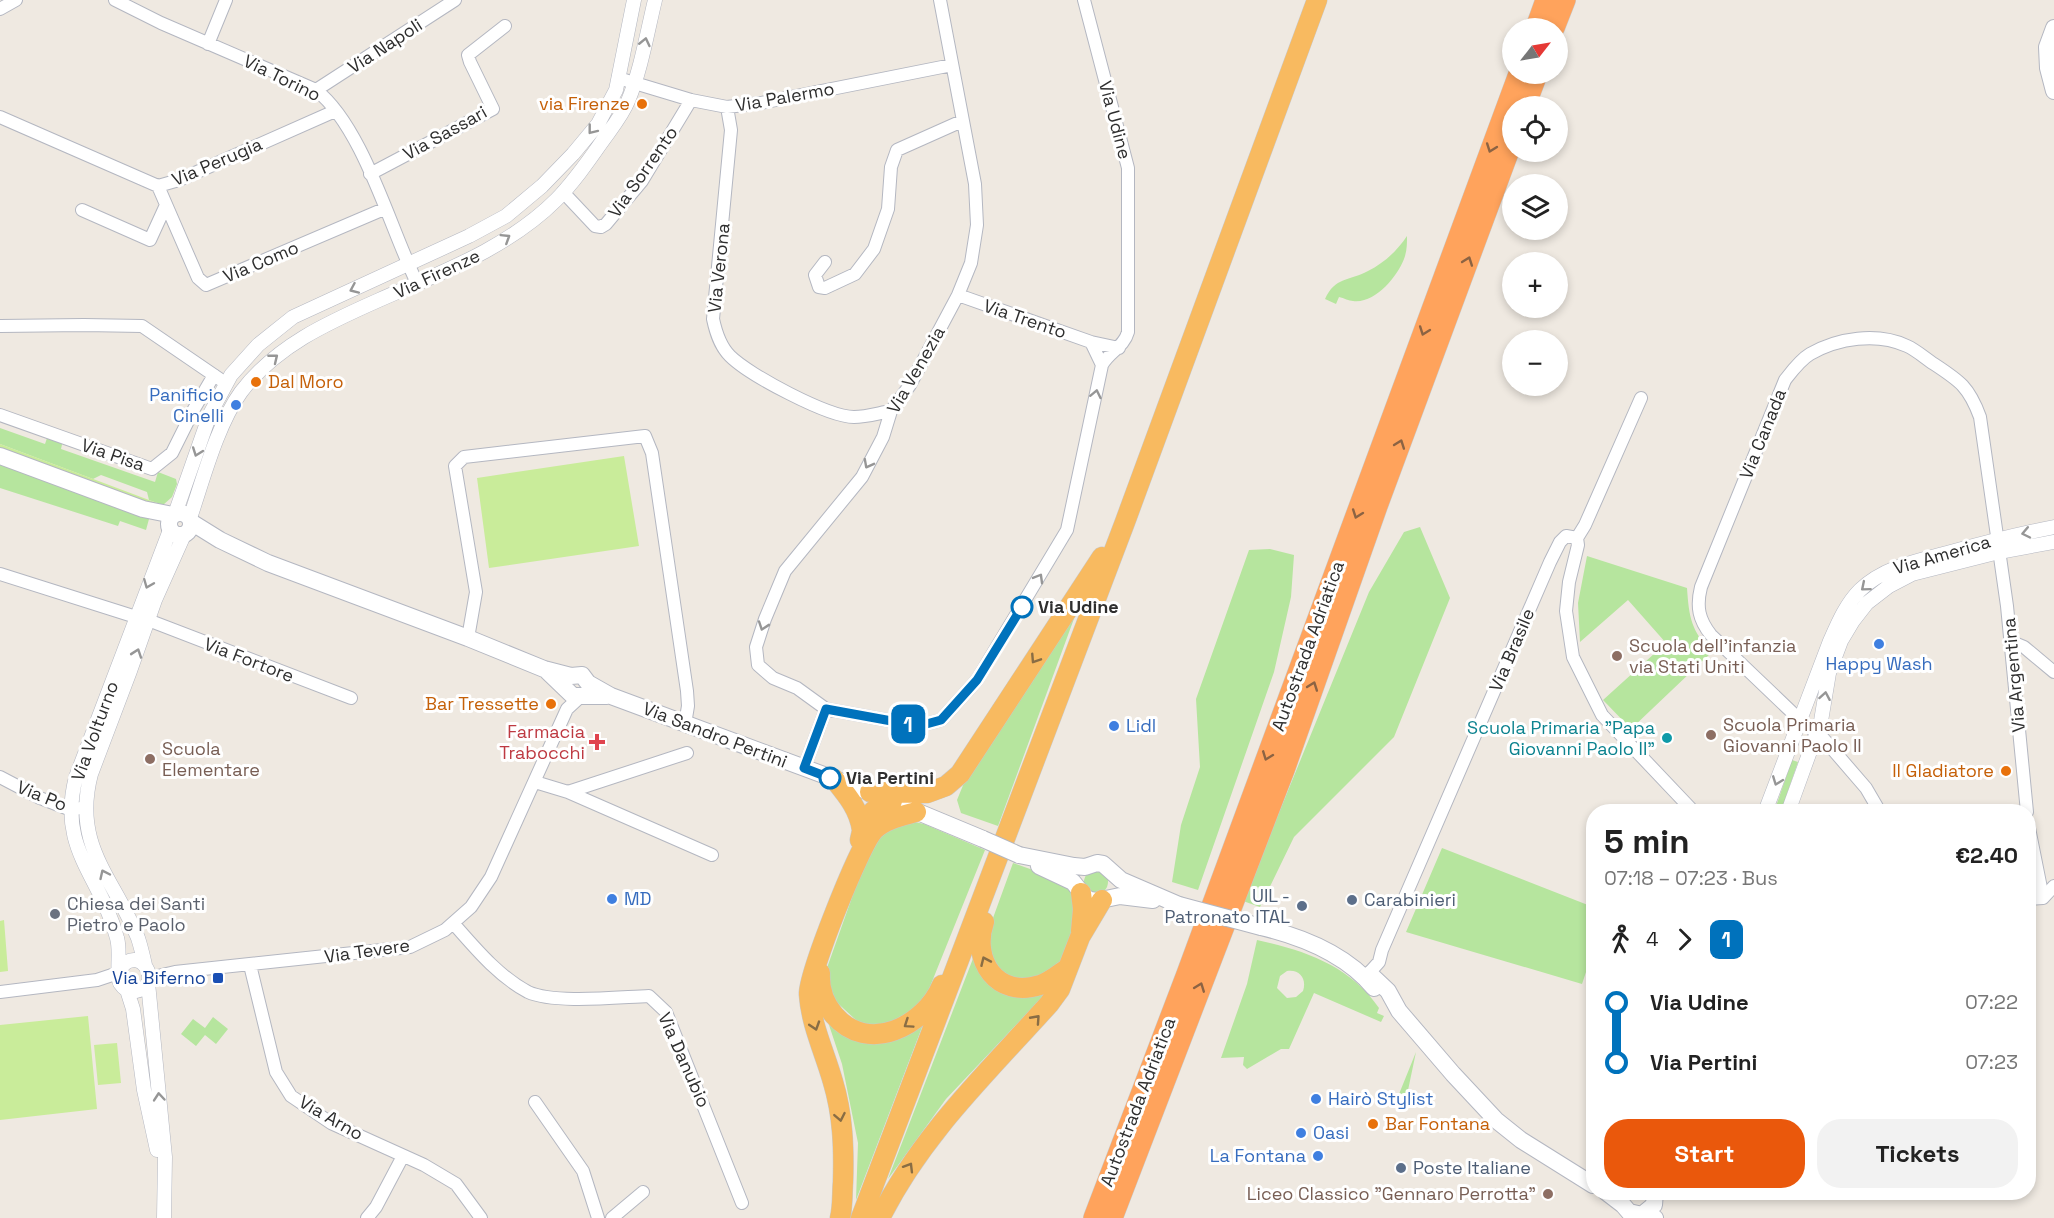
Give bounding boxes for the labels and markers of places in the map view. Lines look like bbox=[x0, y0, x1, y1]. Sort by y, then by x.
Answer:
place label: via Firenze bbox=[539, 92, 630, 115]
marker: via Firenze bbox=[635, 97, 649, 111]
place label: Dal Moro bbox=[268, 370, 344, 393]
marker: Dal Moro bbox=[249, 375, 263, 389]
place label: Panificio Cinelli bbox=[149, 383, 224, 427]
marker: Panificio Cinelli bbox=[229, 398, 243, 412]
place label: Via Udine bbox=[1038, 595, 1119, 618]
marker: Via Udine bbox=[1011, 596, 1033, 618]
place label: Scuola dell'infanzia via Stati Uniti bbox=[1629, 634, 1796, 678]
marker: Happy Wash bbox=[1872, 637, 1886, 651]
marker: Scuola dell'infanzia via Stati Uniti bbox=[1610, 649, 1624, 663]
place label: Happy Wash bbox=[1825, 652, 1933, 675]
place label: Bar Tressette bbox=[425, 692, 539, 715]
marker: Bar Tressette bbox=[544, 697, 558, 711]
place label: Scuola Primaria Giovanni Paolo II bbox=[1723, 713, 1862, 757]
place label: Lidl bbox=[1126, 714, 1156, 737]
place label: Scuola Primaria "Papa Giovanni Paolo II" bbox=[1467, 716, 1655, 760]
marker: Lidl bbox=[1107, 719, 1121, 733]
place label: Farmacia Trabocchi bbox=[499, 720, 585, 764]
marker: Scuola Primaria Giovanni Paolo II bbox=[1704, 728, 1718, 742]
marker: Scuola Primaria "Papa Giovanni Paolo II" bbox=[1660, 731, 1674, 745]
marker: Farmacia Trabocchi bbox=[590, 735, 604, 749]
place label: Scuola Elementare bbox=[162, 737, 260, 781]
marker: Scuola Elementare bbox=[143, 752, 157, 766]
place label: Il Gladiatore bbox=[1892, 759, 1994, 782]
marker: Il Gladiatore bbox=[1999, 764, 2013, 778]
place label: Via Pertini bbox=[846, 766, 934, 789]
marker: Via Pertini bbox=[819, 767, 841, 789]
place label: UIL - Patronato ITAL bbox=[1164, 884, 1290, 928]
place label: MD bbox=[624, 887, 652, 910]
place label: Carabinieri bbox=[1364, 888, 1456, 911]
place label: Chiesa dei Santi Pietro e Paolo bbox=[67, 892, 205, 936]
marker: MD bbox=[605, 892, 619, 906]
marker: Carabinieri bbox=[1345, 893, 1359, 907]
marker: UIL - Patronato ITAL bbox=[1295, 899, 1309, 913]
marker: Chiesa dei Santi Pietro e Paolo bbox=[48, 907, 62, 921]
place label: Via Biferno bbox=[112, 966, 206, 989]
marker: Via Biferno bbox=[211, 971, 225, 985]
place label: Hairò Stylist bbox=[1328, 1087, 1433, 1110]
marker: Hairò Stylist bbox=[1309, 1092, 1323, 1106]
place label: Bar Fontana bbox=[1385, 1112, 1490, 1135]
marker: Bar Fontana bbox=[1366, 1117, 1380, 1131]
place label: Oasi bbox=[1313, 1121, 1349, 1144]
marker: Oasi bbox=[1294, 1126, 1308, 1140]
place label: La Fontana bbox=[1210, 1144, 1306, 1167]
marker: La Fontana bbox=[1311, 1149, 1325, 1163]
place label: Poste Italiane bbox=[1413, 1156, 1531, 1179]
marker: Poste Italiane bbox=[1394, 1161, 1408, 1175]
place label: Liceo Classico "Gennaro Perrotta" bbox=[1247, 1182, 1536, 1205]
marker: Liceo Classico "Gennaro Perrotta" bbox=[1541, 1187, 1555, 1201]

